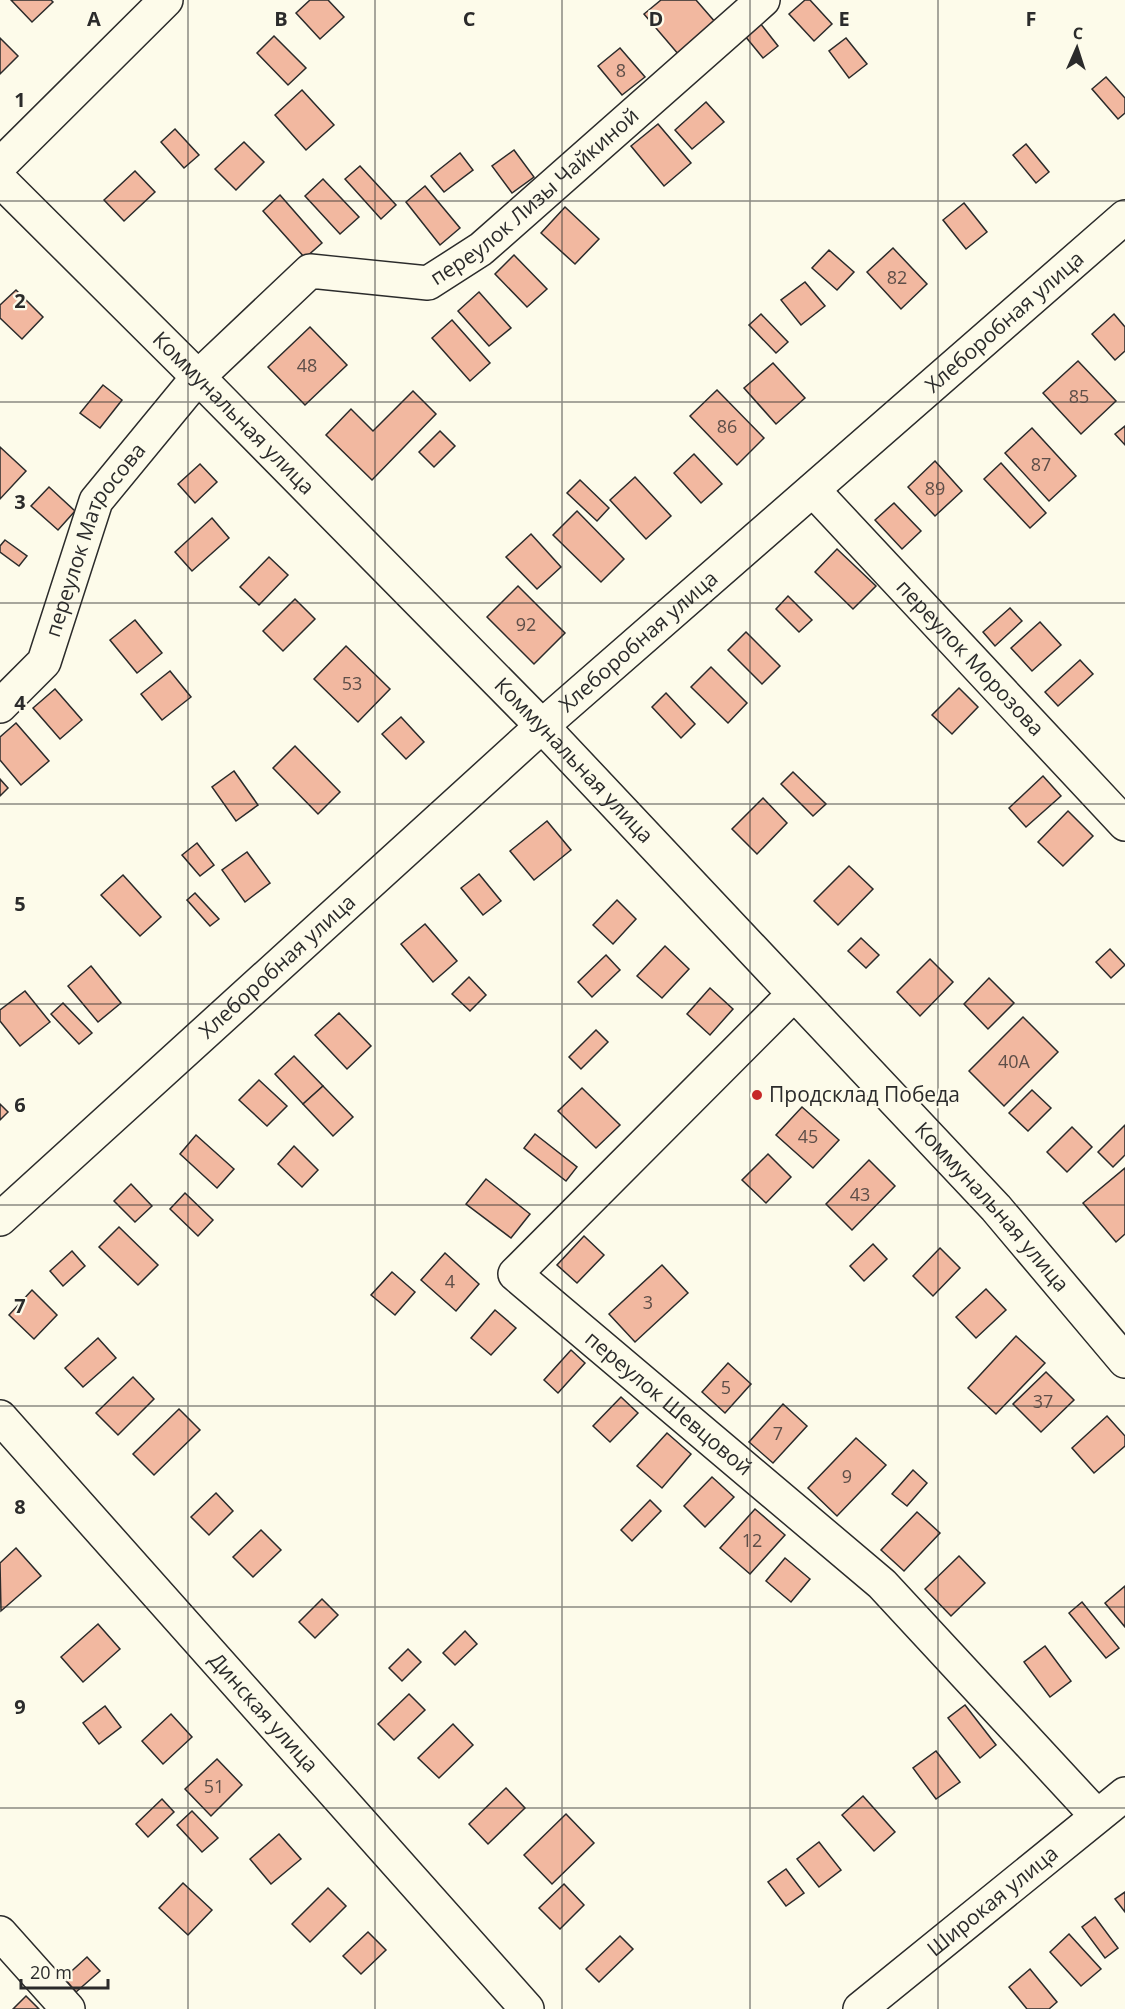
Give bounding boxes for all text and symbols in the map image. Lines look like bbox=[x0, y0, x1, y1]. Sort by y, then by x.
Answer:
text: A bbox=[87, 5, 101, 32]
text: B bbox=[274, 5, 288, 32]
text: C bbox=[463, 5, 476, 32]
text: D bbox=[649, 5, 663, 32]
text: E bbox=[838, 5, 850, 32]
text: F bbox=[1026, 5, 1036, 32]
north arrow bbox=[1047, 18, 1107, 78]
text: С bbox=[1072, 22, 1083, 44]
house number: 8 bbox=[616, 58, 626, 82]
text: 1 bbox=[14, 86, 26, 113]
street label: переулок Лизы Чайкиной bbox=[424, 101, 644, 291]
street label: Хлеборобная улица bbox=[919, 244, 1089, 398]
house number: 82 bbox=[887, 265, 907, 289]
text: 2 bbox=[14, 287, 26, 314]
street label: Коммунальная улица bbox=[147, 325, 321, 500]
house number: 48 bbox=[297, 353, 317, 377]
house number: 85 bbox=[1069, 384, 1089, 408]
house number: 86 bbox=[717, 414, 737, 438]
street label: переулок Матросова bbox=[38, 436, 151, 640]
house number: 87 bbox=[1031, 452, 1051, 476]
house number: 89 bbox=[925, 476, 945, 500]
text: 3 bbox=[14, 488, 26, 515]
street label: Хлеборобная улица bbox=[553, 564, 723, 718]
street label: переулок Морозова bbox=[891, 573, 1051, 742]
house number: 92 bbox=[516, 612, 536, 636]
house number: 53 bbox=[342, 671, 362, 695]
street label: Коммунальная улица bbox=[489, 671, 660, 849]
text: 4 bbox=[14, 689, 26, 716]
street label: Хлеборобная улица bbox=[193, 888, 361, 1044]
text: 5 bbox=[14, 890, 26, 917]
house number: 40А bbox=[998, 1049, 1031, 1073]
place label: Продсклад Победа bbox=[769, 1080, 960, 1108]
marker: Продсклад Победа bbox=[750, 1088, 764, 1102]
text: 6 bbox=[14, 1091, 26, 1118]
street label: Коммунальная улица bbox=[909, 1115, 1076, 1297]
house number: 45 bbox=[798, 1124, 818, 1148]
house number: 43 bbox=[850, 1182, 870, 1206]
house number: 4 bbox=[445, 1269, 455, 1293]
house number: 3 bbox=[643, 1290, 653, 1314]
text: 7 bbox=[14, 1292, 26, 1319]
street label: переулок Шевцовой bbox=[580, 1324, 758, 1481]
house number: 5 bbox=[721, 1375, 731, 1399]
house number: 37 bbox=[1033, 1389, 1053, 1413]
house number: 7 bbox=[773, 1421, 783, 1445]
house number: 9 bbox=[842, 1464, 852, 1488]
text: 8 bbox=[14, 1493, 26, 1520]
house number: 12 bbox=[742, 1528, 762, 1552]
street label: Динская улица bbox=[203, 1646, 325, 1778]
text: 9 bbox=[14, 1693, 26, 1720]
house number: 51 bbox=[204, 1774, 224, 1798]
street label: Широкая улица bbox=[921, 1839, 1063, 1962]
scale bar bbox=[21, 1952, 108, 1990]
text: 20 m bbox=[30, 1960, 72, 1984]

